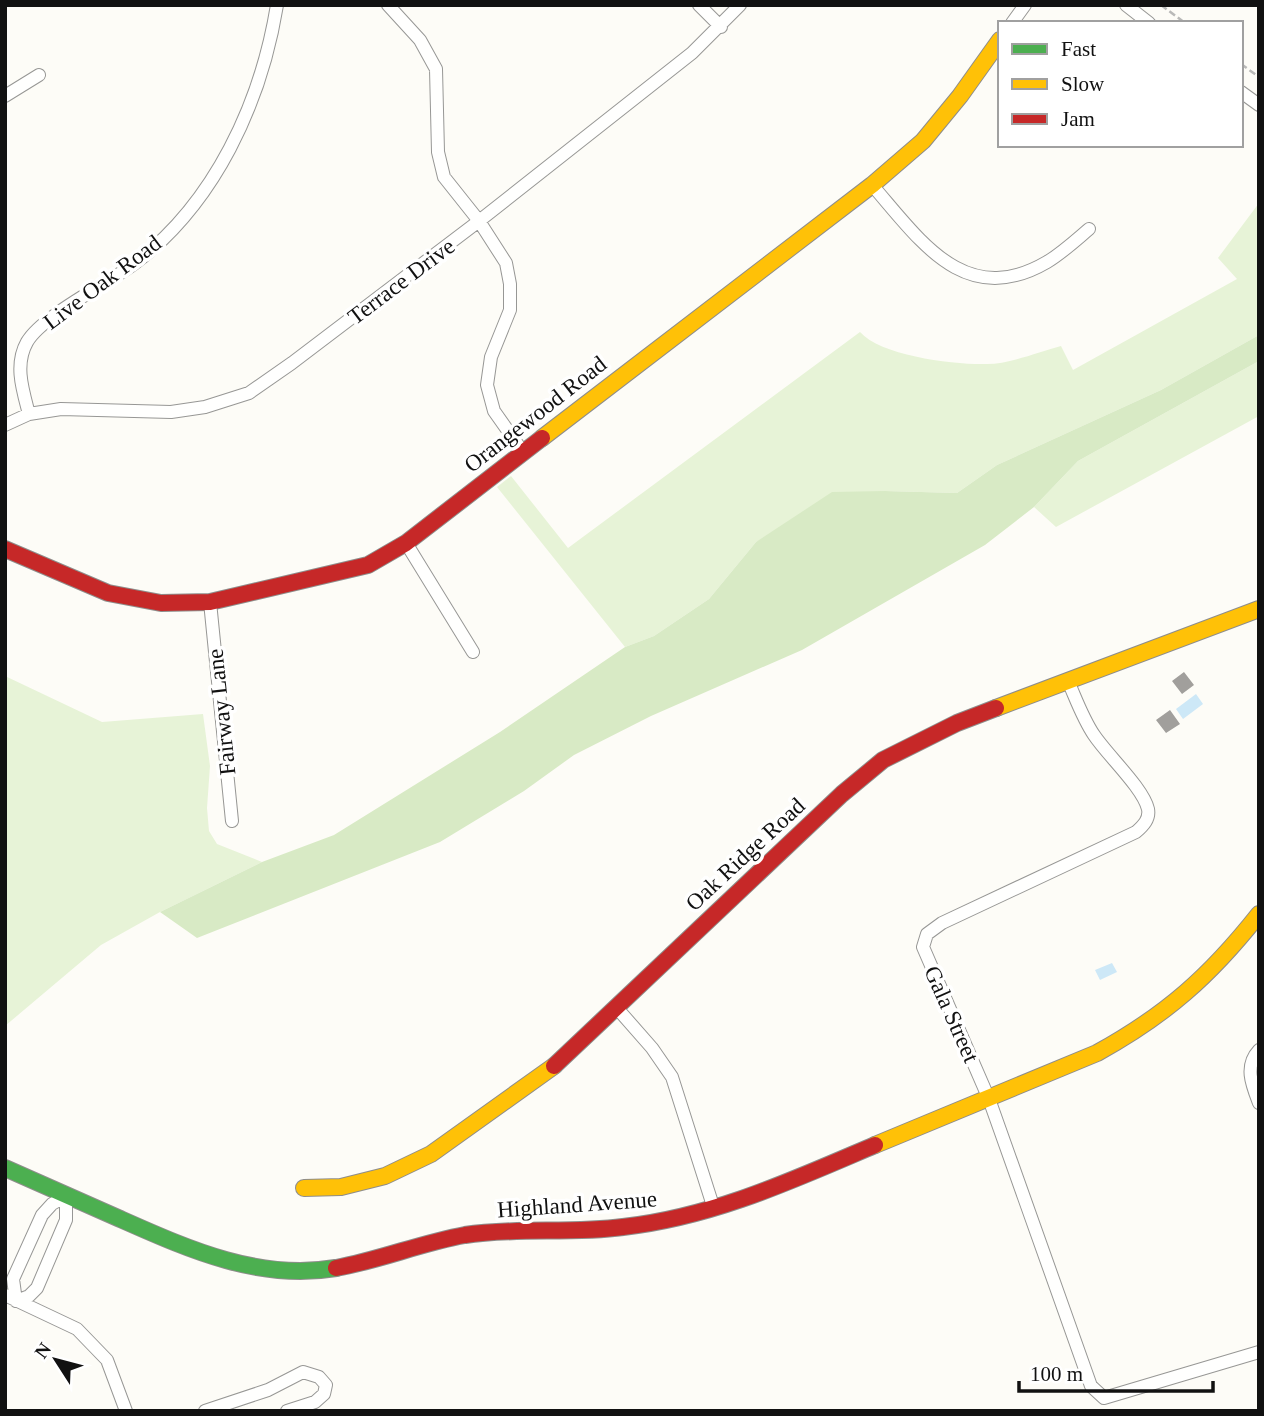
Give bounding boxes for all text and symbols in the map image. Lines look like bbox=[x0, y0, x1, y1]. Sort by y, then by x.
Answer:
legend bbox=[998, 21, 1243, 147]
text: Fast bbox=[1061, 37, 1096, 61]
text: Slow bbox=[1061, 72, 1105, 96]
text: Jam bbox=[1061, 107, 1095, 131]
street label: Live Oak Road bbox=[39, 230, 166, 335]
street label: Terrace Drive bbox=[343, 233, 459, 330]
street label: Orangewood Road bbox=[459, 351, 612, 478]
street label: Fairway Lane bbox=[202, 647, 241, 776]
street label: Oak Ridge Road bbox=[681, 793, 810, 916]
street label: Gala Street bbox=[919, 962, 984, 1067]
street label: Highland Avenue bbox=[496, 1186, 658, 1223]
north arrow bbox=[21, 1325, 91, 1395]
text: N bbox=[30, 1338, 55, 1362]
scale bar bbox=[1019, 1350, 1213, 1394]
text: 100 m bbox=[1030, 1362, 1083, 1386]

